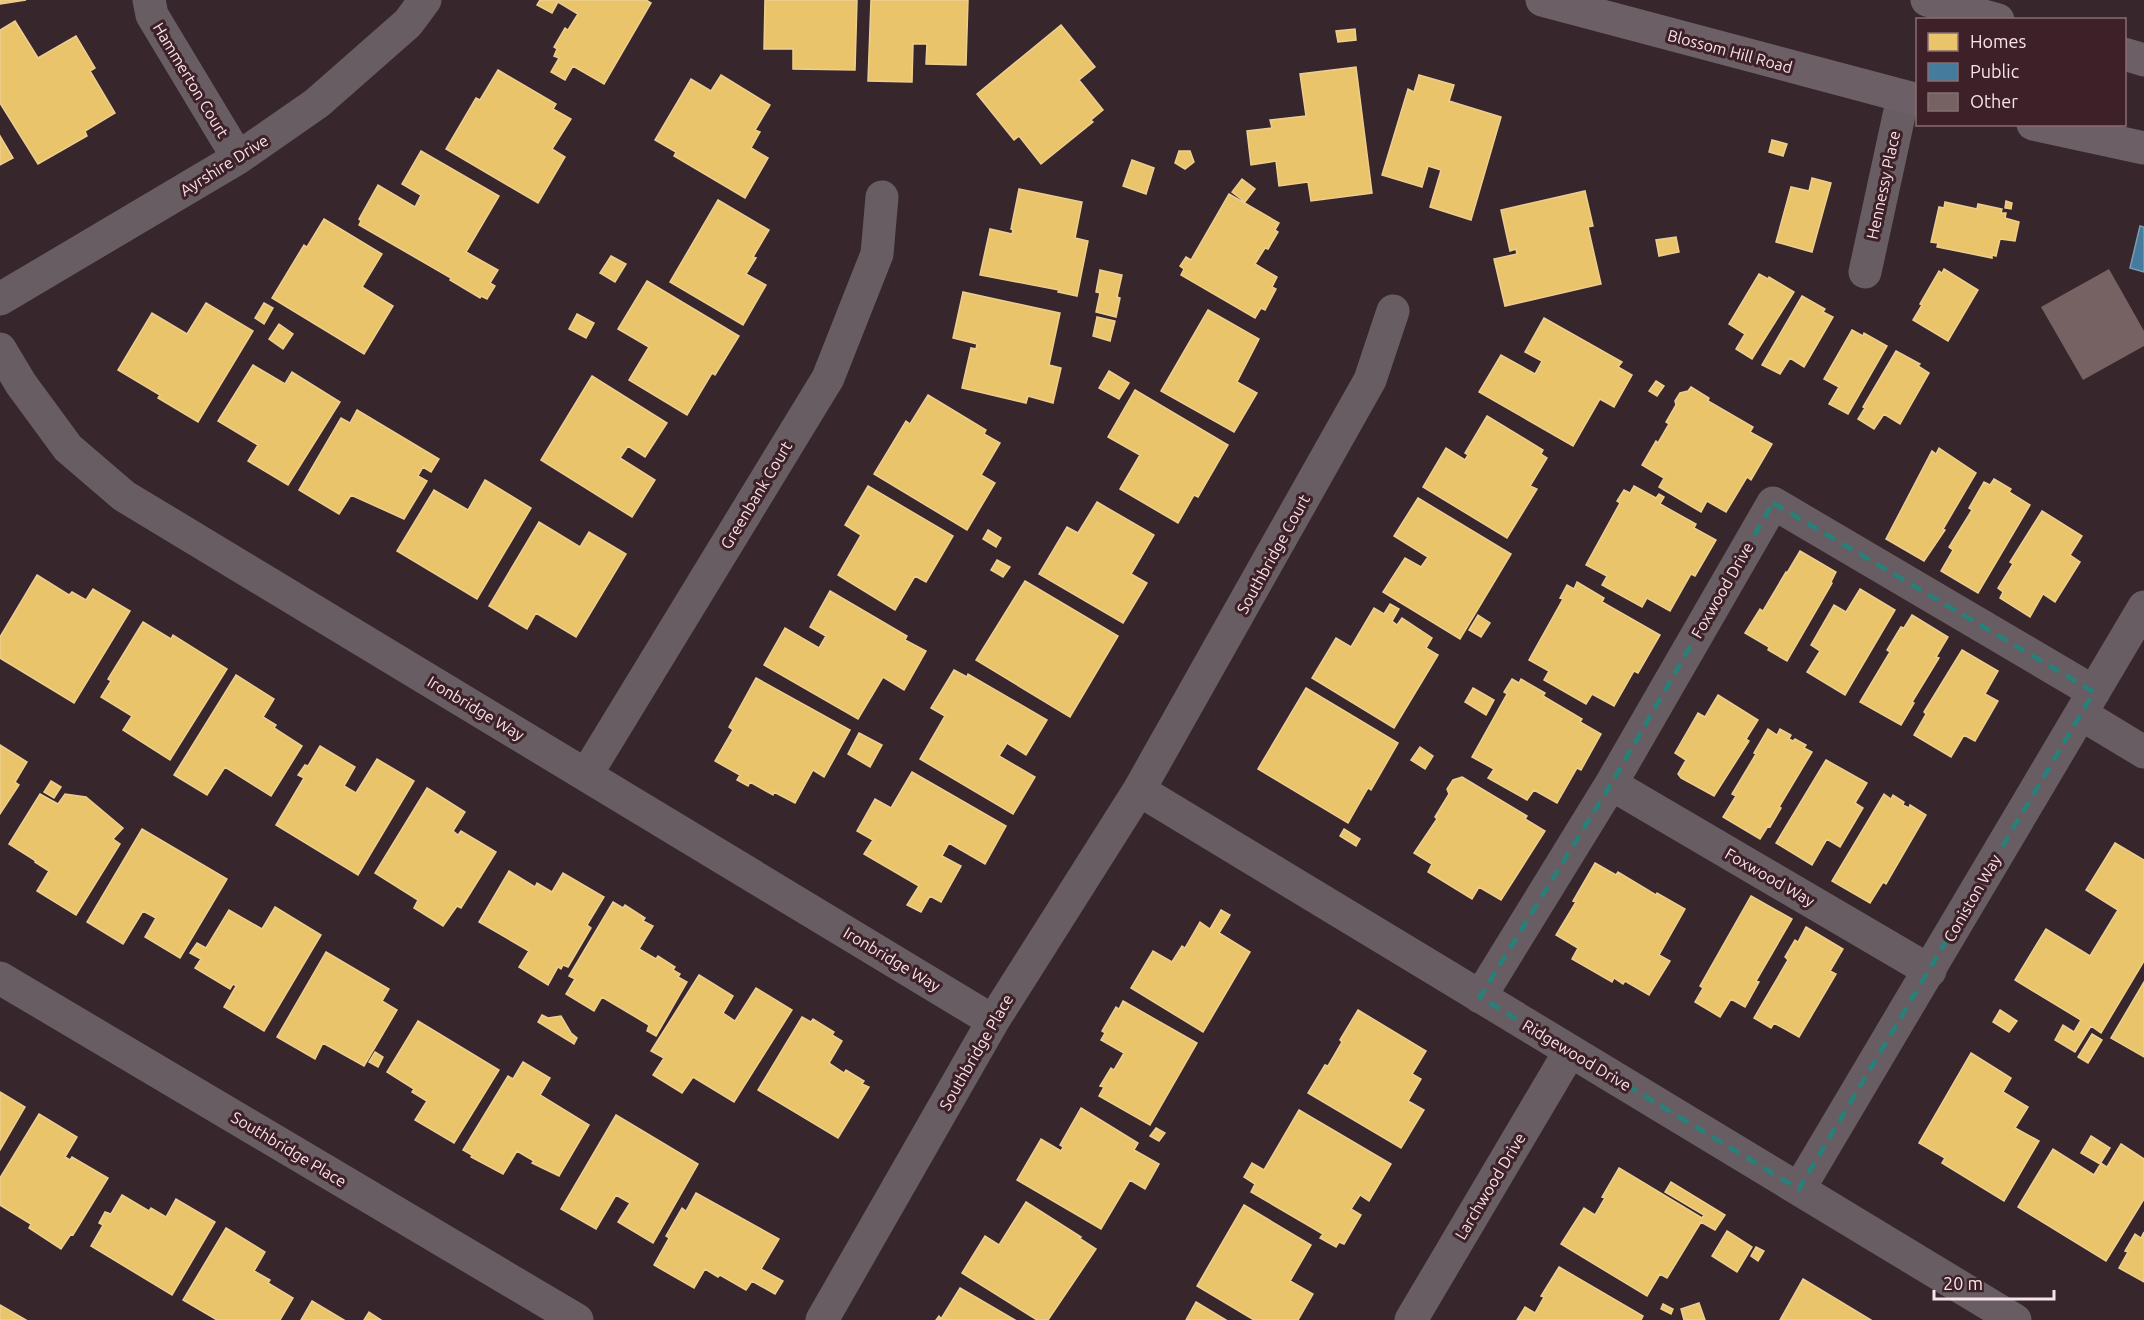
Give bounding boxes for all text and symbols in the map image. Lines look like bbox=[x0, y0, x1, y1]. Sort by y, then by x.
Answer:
legend bbox=[1916, 18, 2126, 126]
street label: Hammerton Court bbox=[150, 19, 233, 141]
street label: Blossom Hill Road bbox=[1666, 26, 1794, 76]
text: Homes bbox=[1970, 31, 2027, 51]
text: Public bbox=[1970, 61, 2019, 81]
text: Other bbox=[1970, 91, 2018, 111]
street label: Hennessy Place bbox=[1863, 129, 1903, 241]
street label: Ayrshire Drive bbox=[177, 131, 271, 199]
street label: Greenbank Court bbox=[717, 437, 796, 552]
street label: Southbridge Court bbox=[1233, 491, 1314, 617]
street label: Foxwood Drive bbox=[1687, 539, 1757, 641]
street label: Ironbridge Way bbox=[424, 672, 528, 744]
street label: Foxwood Way bbox=[1722, 844, 1818, 910]
street label: Coniston Way bbox=[1940, 851, 2004, 945]
street label: Ironbridge Way bbox=[840, 923, 944, 995]
street label: Southbridge Place bbox=[935, 991, 1017, 1113]
street label: Ridgewood Drive bbox=[1520, 1016, 1634, 1094]
street label: Southbridge Place bbox=[228, 1108, 350, 1190]
street label: Larchwood Drive bbox=[1451, 1130, 1529, 1242]
scale bar bbox=[1934, 1263, 2054, 1301]
text: 20 m bbox=[1943, 1273, 1983, 1293]

